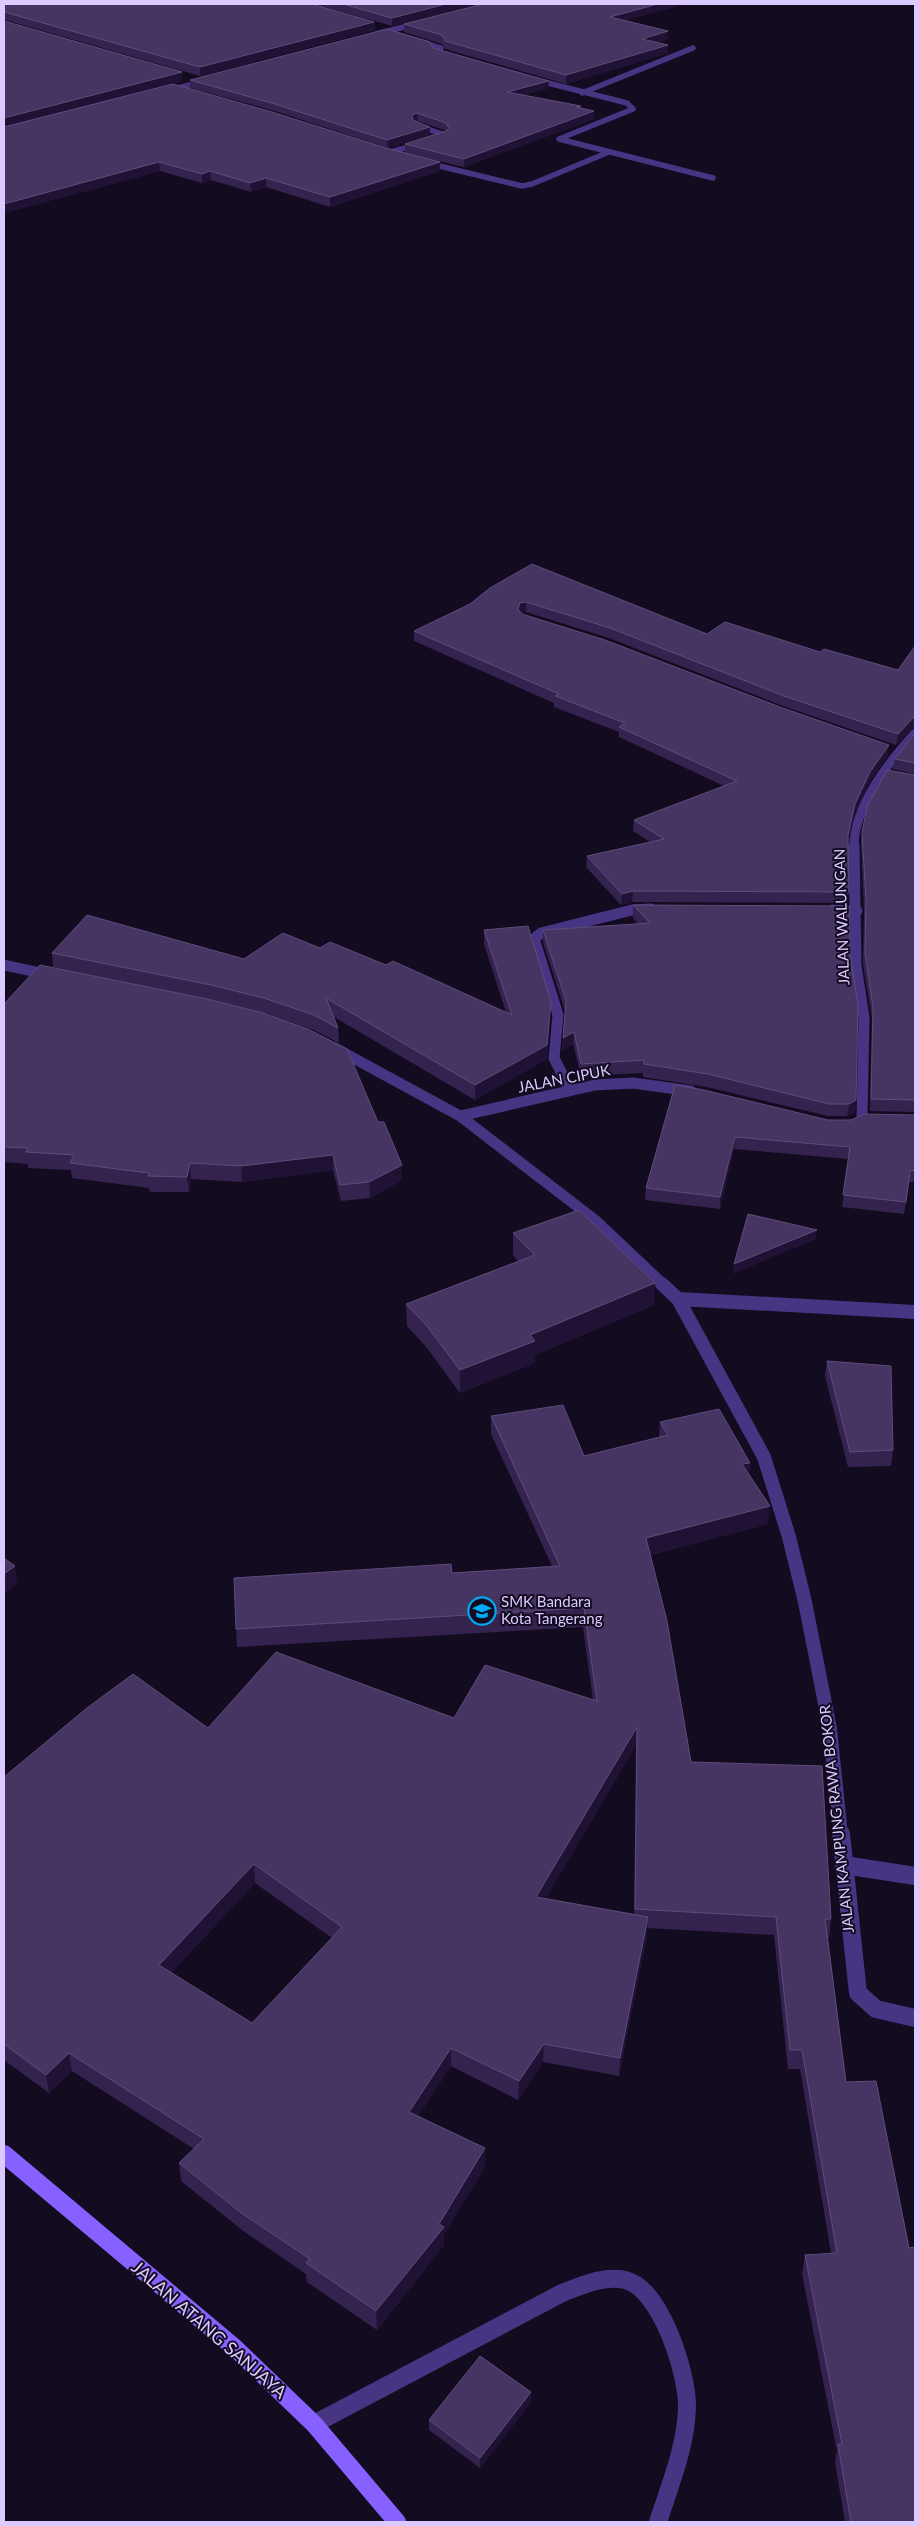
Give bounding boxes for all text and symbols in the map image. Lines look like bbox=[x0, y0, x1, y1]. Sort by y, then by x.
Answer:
street label: JALAN WALUNGAN bbox=[830, 848, 852, 986]
street label: JALAN CIPUK bbox=[516, 1060, 612, 1096]
place label: SMK Bandara Kota Tangerang bbox=[501, 1592, 603, 1627]
school or university icon: SMK Bandara Kota Tangerang bbox=[467, 1596, 497, 1626]
street label: JALAN KAMPUNG RAWA BOKOR bbox=[815, 1703, 857, 1934]
street label: JALAN ATANG SANJAYA bbox=[127, 2256, 292, 2403]

